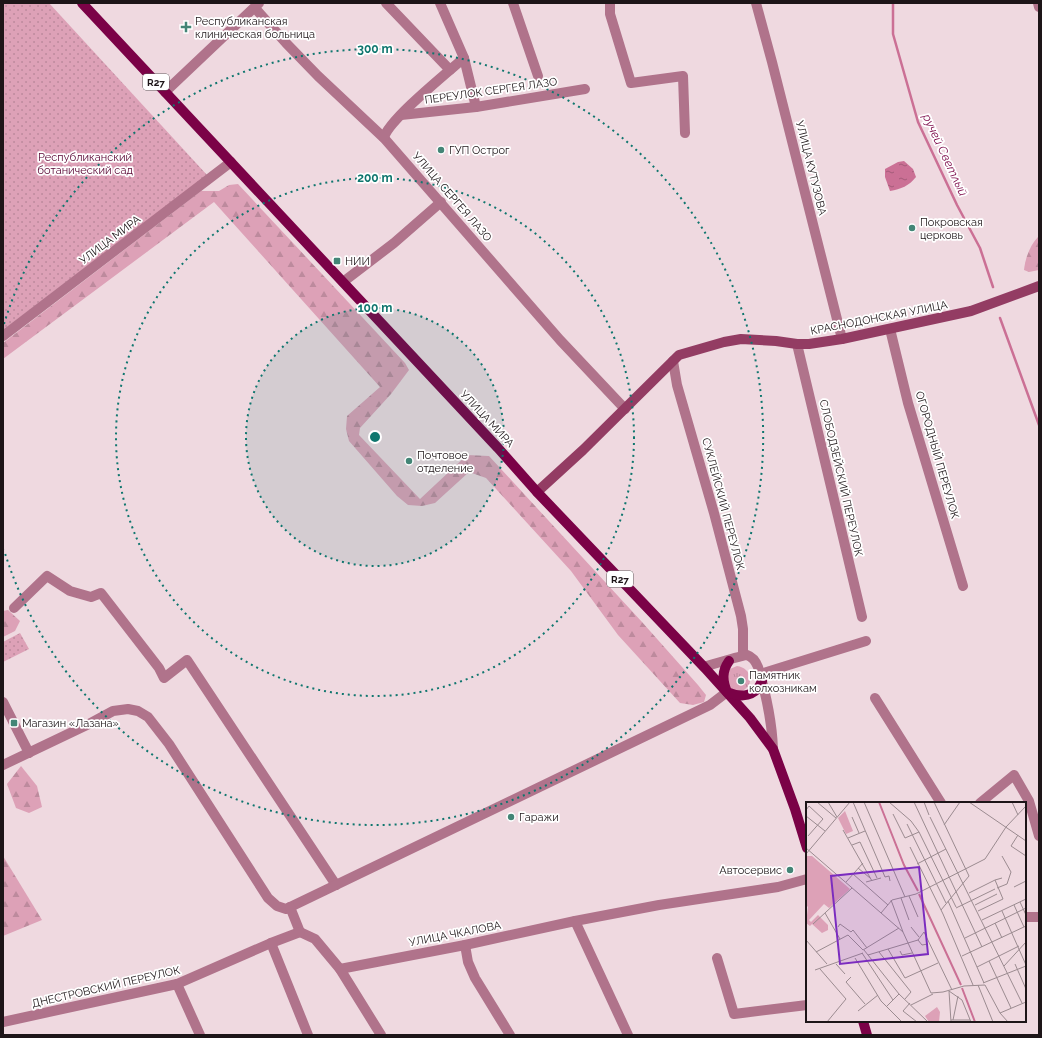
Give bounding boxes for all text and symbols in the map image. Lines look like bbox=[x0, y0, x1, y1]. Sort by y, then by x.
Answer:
place label: Республиканская клиническая больница bbox=[195, 15, 315, 41]
marker: Республиканская клиническая больница bbox=[180, 21, 192, 33]
text: 300 m bbox=[357, 42, 393, 56]
road number: R27 bbox=[143, 74, 169, 90]
street label: ПЕРЕУЛОК СЕРГЕЯ ЛАЗО bbox=[424, 75, 558, 107]
water label: ручей Светлый bbox=[919, 111, 970, 198]
street label: УЛИЦА КУТУЗОВА bbox=[793, 119, 829, 217]
place label: ГУП Острог bbox=[449, 144, 510, 157]
marker: ГУП Острог bbox=[436, 145, 446, 155]
street label: УЛИЦА СЕРГЕЯ ЛАЗО bbox=[410, 150, 494, 244]
park label: Республиканский ботанический сад bbox=[37, 151, 133, 177]
text: 200 m bbox=[357, 171, 393, 185]
street label: УЛИЦА МИРА bbox=[77, 213, 143, 267]
place label: Покровская церковь bbox=[920, 216, 983, 242]
marker: Покровская церковь bbox=[907, 223, 917, 233]
place label: НИИ bbox=[345, 255, 370, 268]
marker: НИИ bbox=[332, 256, 342, 266]
street label: КРАСНОДОНСКАЯ УЛИЦА bbox=[809, 298, 949, 338]
text: 100 m bbox=[358, 301, 392, 315]
street label: УЛИЦА МИРА bbox=[457, 388, 517, 450]
street label: ОГОРОДНЫЙ ПЕРЕУЛОК bbox=[913, 390, 961, 520]
street label: СЛОБОДЗЕЙСКИЙ ПЕРЕУЛОК bbox=[817, 398, 865, 558]
centre of rings bbox=[368, 430, 382, 444]
street label: СУКЛЕЙСКИЙ ПЕРЕУЛОК bbox=[699, 436, 747, 572]
place label: Почтовое отделение bbox=[417, 449, 474, 475]
marker: Почтовое отделение bbox=[404, 456, 414, 466]
road number: R27 bbox=[607, 571, 633, 587]
place label: Памятник колхозникам bbox=[749, 669, 817, 695]
marker: Памятник колхозникам bbox=[736, 676, 746, 686]
place label: Магазин «Лазана» bbox=[22, 717, 119, 730]
marker: Магазин «Лазана» bbox=[9, 718, 19, 728]
inset map bbox=[806, 802, 1026, 1022]
place label: Гаражи bbox=[519, 811, 559, 824]
marker: Гаражи bbox=[506, 812, 516, 822]
place label: Автосервис bbox=[719, 864, 782, 877]
marker: Автосервис bbox=[785, 865, 795, 875]
street label: УЛИЦА ЧКАЛОВА bbox=[408, 919, 503, 949]
street label: ДНЕСТРОВСКИЙ ПЕРЕУЛОК bbox=[31, 964, 181, 1010]

